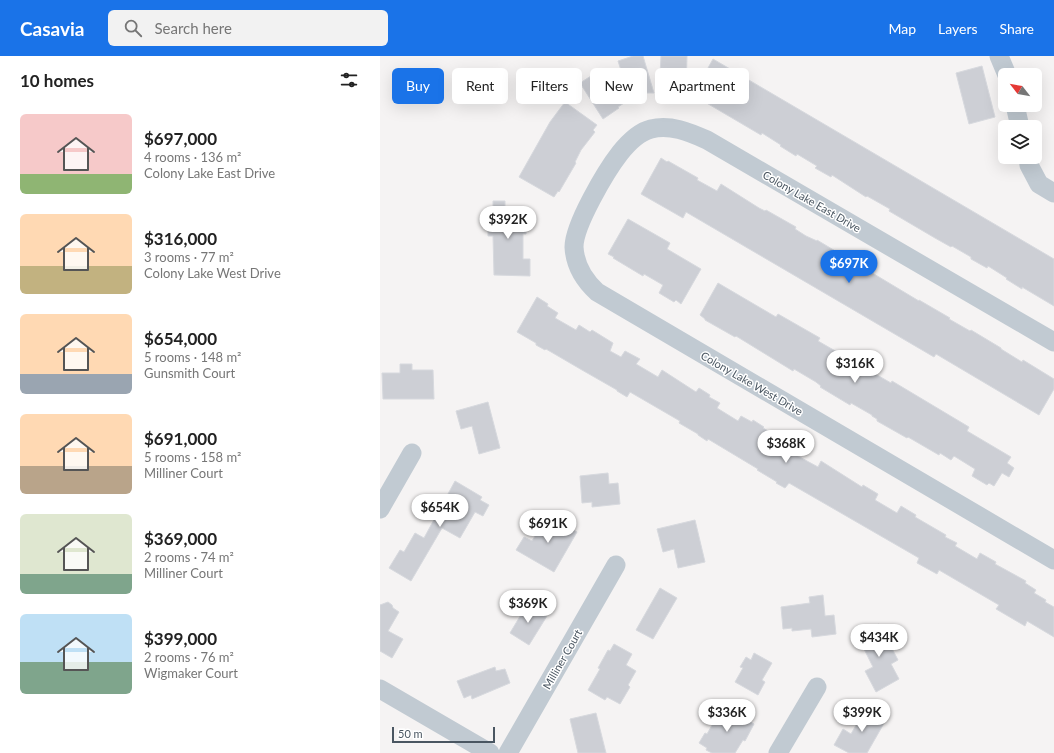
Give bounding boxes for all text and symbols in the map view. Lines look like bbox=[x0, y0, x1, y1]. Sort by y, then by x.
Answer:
search box bbox=[108, 10, 388, 46]
text: Casavia bbox=[20, 17, 84, 40]
icon: search bbox=[122, 17, 144, 39]
text: Search here bbox=[154, 19, 232, 37]
text: Map bbox=[888, 20, 916, 37]
text: Layers bbox=[938, 20, 978, 37]
text: Share bbox=[1000, 20, 1034, 37]
chip: Buy bbox=[392, 68, 444, 104]
chip: Rent bbox=[452, 68, 508, 104]
chip: Filters bbox=[516, 68, 582, 104]
chip: New bbox=[590, 68, 647, 104]
chip: Apartment bbox=[655, 68, 749, 104]
north arrow bbox=[998, 68, 1042, 112]
map controls bbox=[998, 68, 1042, 164]
icon: filters bbox=[338, 69, 360, 91]
text: 10 homes bbox=[20, 70, 94, 91]
button: layers bbox=[998, 120, 1042, 164]
text: $697,000 bbox=[144, 128, 217, 149]
icon: home bbox=[52, 130, 100, 178]
text: 4 rooms · 136 m² bbox=[144, 149, 241, 165]
text: Colony Lake East Drive bbox=[144, 165, 275, 181]
street label: Colony Lake East Drive bbox=[761, 168, 863, 234]
pin: $392K bbox=[480, 206, 536, 240]
text: $392K bbox=[488, 211, 528, 227]
text: $316,000 bbox=[144, 228, 217, 249]
icon: home bbox=[52, 230, 100, 278]
text: 3 rooms · 77 m² bbox=[144, 249, 234, 265]
pin: $697K bbox=[821, 250, 877, 284]
text: $697K bbox=[829, 255, 869, 271]
text: Colony Lake West Drive bbox=[144, 265, 281, 281]
text: $654,000 bbox=[144, 328, 217, 349]
icon: home bbox=[52, 330, 100, 378]
street label: Colony Lake West Drive bbox=[699, 348, 806, 418]
text: 5 rooms · 148 m² bbox=[144, 349, 241, 365]
pin: $316K bbox=[827, 350, 883, 384]
text: $316K bbox=[835, 355, 875, 371]
text: Gunsmith Court bbox=[144, 365, 235, 381]
text: $691,000 bbox=[144, 428, 217, 449]
icon: home bbox=[52, 430, 100, 478]
pin: $368K bbox=[758, 430, 814, 464]
text: $368K bbox=[766, 435, 806, 451]
text: 5 rooms · 158 m² bbox=[144, 449, 241, 465]
text: Milliner Court bbox=[144, 465, 223, 481]
pin: $654K bbox=[412, 494, 468, 528]
text: $654K bbox=[420, 499, 460, 515]
pin: $691K bbox=[520, 510, 576, 544]
text: $691K bbox=[528, 515, 568, 531]
text: $369,000 bbox=[144, 528, 217, 549]
icon: home bbox=[52, 530, 100, 578]
text: 2 rooms · 74 m² bbox=[144, 549, 234, 565]
text: Milliner Court bbox=[144, 565, 223, 581]
pin: $369K bbox=[500, 590, 556, 624]
text: $369K bbox=[508, 595, 548, 611]
pin: $434K bbox=[851, 624, 907, 658]
street label: Milliner Court bbox=[540, 627, 584, 691]
text: $399,000 bbox=[144, 628, 217, 649]
text: $434K bbox=[859, 629, 899, 645]
icon: home bbox=[52, 630, 100, 678]
text: 2 rooms · 76 m² bbox=[144, 649, 234, 665]
text: Wigmaker Court bbox=[144, 665, 238, 681]
pin: $336K bbox=[699, 699, 755, 733]
pin: $399K bbox=[834, 699, 890, 733]
text: $336K bbox=[707, 704, 747, 720]
text: $399K bbox=[842, 704, 882, 720]
scale bar bbox=[392, 725, 495, 744]
text: 50 m bbox=[398, 727, 423, 740]

